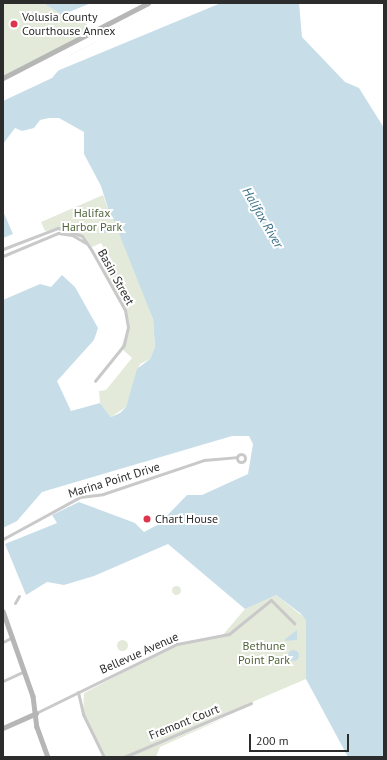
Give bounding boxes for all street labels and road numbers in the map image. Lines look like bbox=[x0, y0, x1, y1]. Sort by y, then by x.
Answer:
street label: Basin Street bbox=[95, 247, 137, 307]
street label: Marina Point Drive bbox=[66, 459, 162, 501]
street label: Bellevue Avenue bbox=[97, 629, 181, 677]
street label: Fremont Court bbox=[147, 701, 221, 743]

